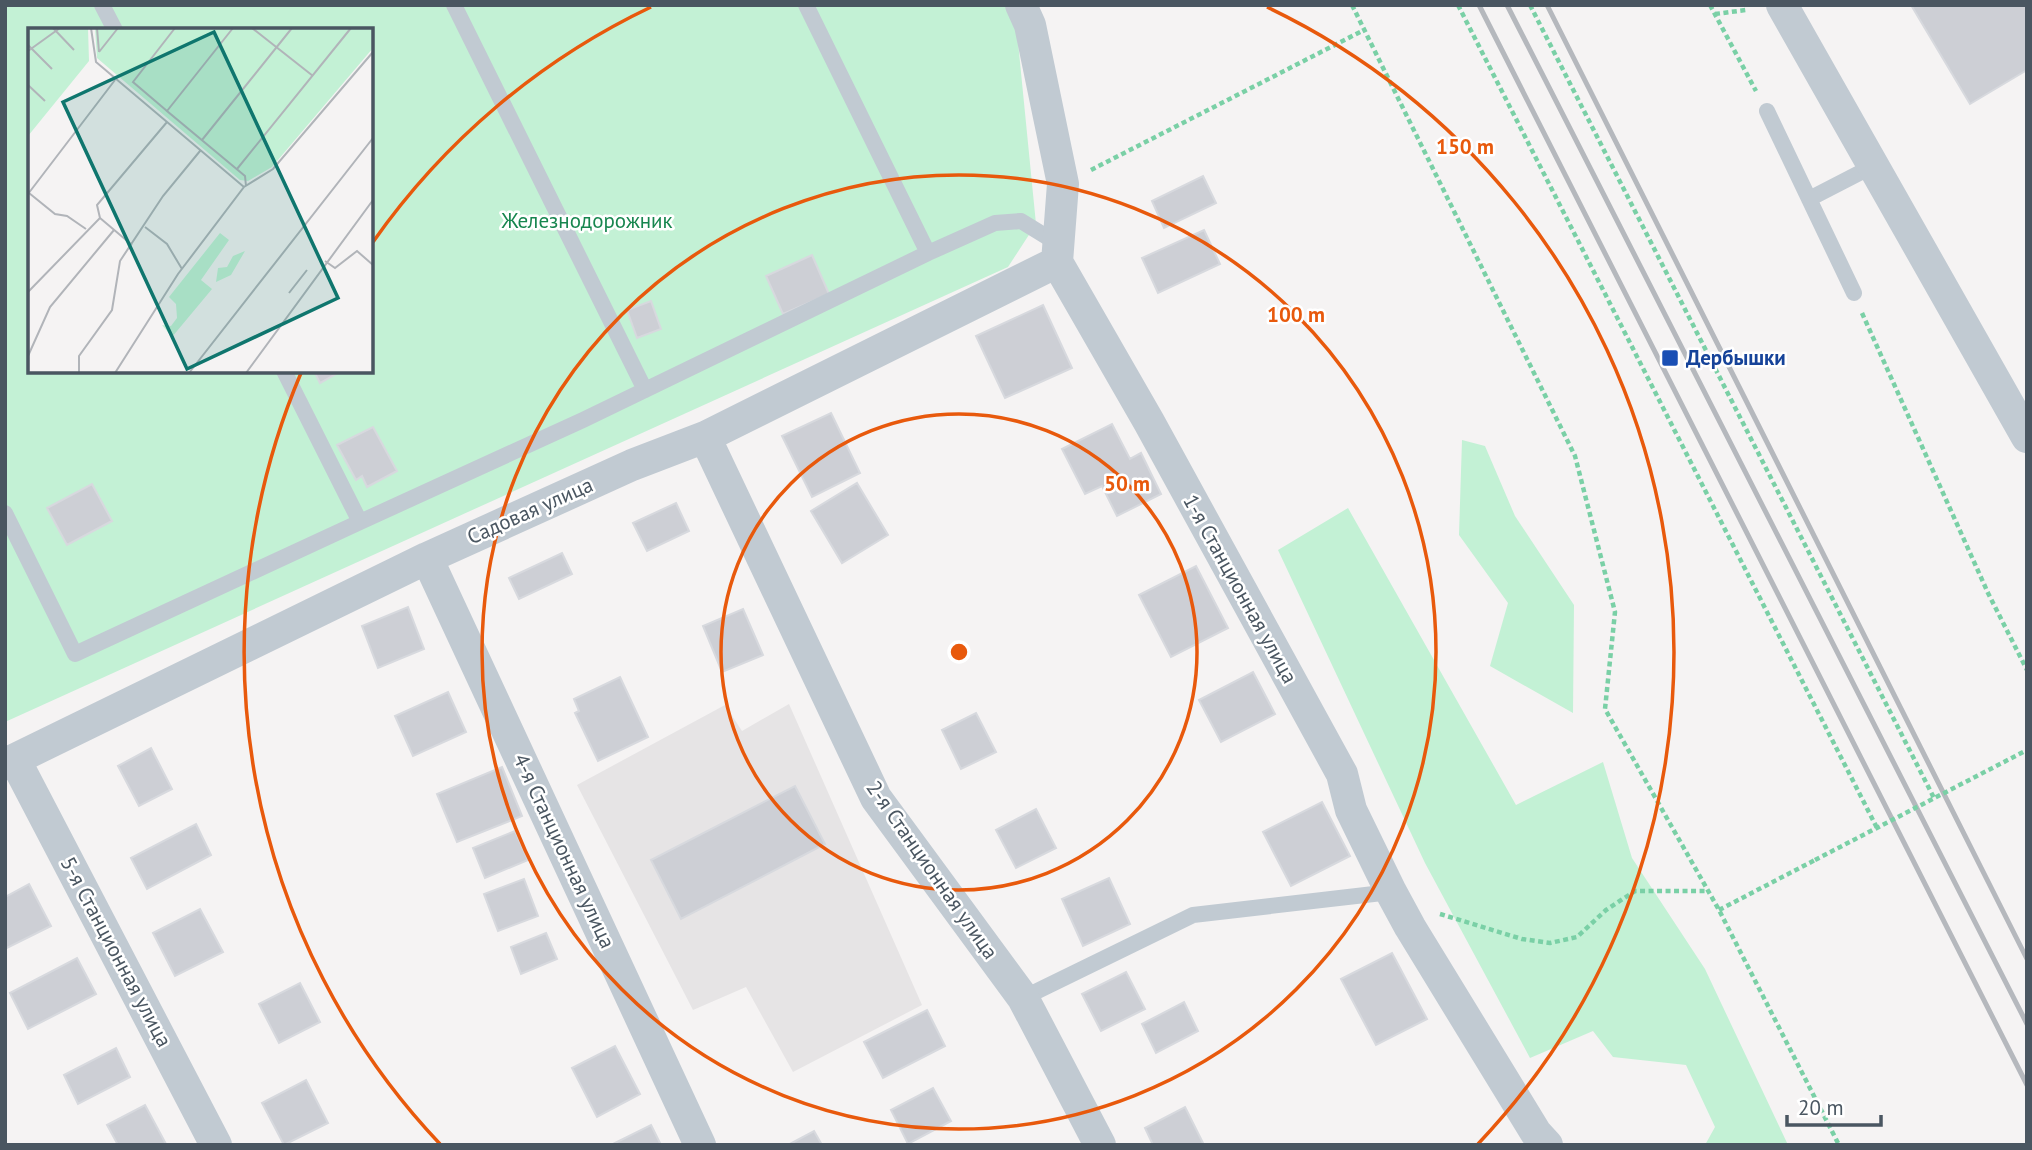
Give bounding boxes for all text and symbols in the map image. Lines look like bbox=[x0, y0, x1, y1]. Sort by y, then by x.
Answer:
inset map bbox=[28, 28, 373, 373]
text: 150 m bbox=[1436, 133, 1494, 160]
park label: Железнодорожник bbox=[500, 207, 673, 234]
text: 100 m bbox=[1267, 301, 1325, 328]
place label: Дербышки bbox=[1686, 344, 1786, 371]
marker: Дербышки bbox=[1660, 348, 1680, 368]
text: 50 m bbox=[1104, 470, 1150, 497]
street label: Садовая улица bbox=[463, 471, 597, 550]
street label: 1-я Станционная улица bbox=[1177, 490, 1304, 688]
centre of rings bbox=[947, 640, 971, 664]
street label: 4-я Станционная улица bbox=[507, 749, 621, 952]
street label: 2-я Станционная улица bbox=[861, 775, 1004, 964]
street label: 5-я Станционная улица bbox=[55, 852, 178, 1052]
scale bar bbox=[1787, 1084, 1882, 1128]
text: 20 m bbox=[1798, 1094, 1844, 1121]

